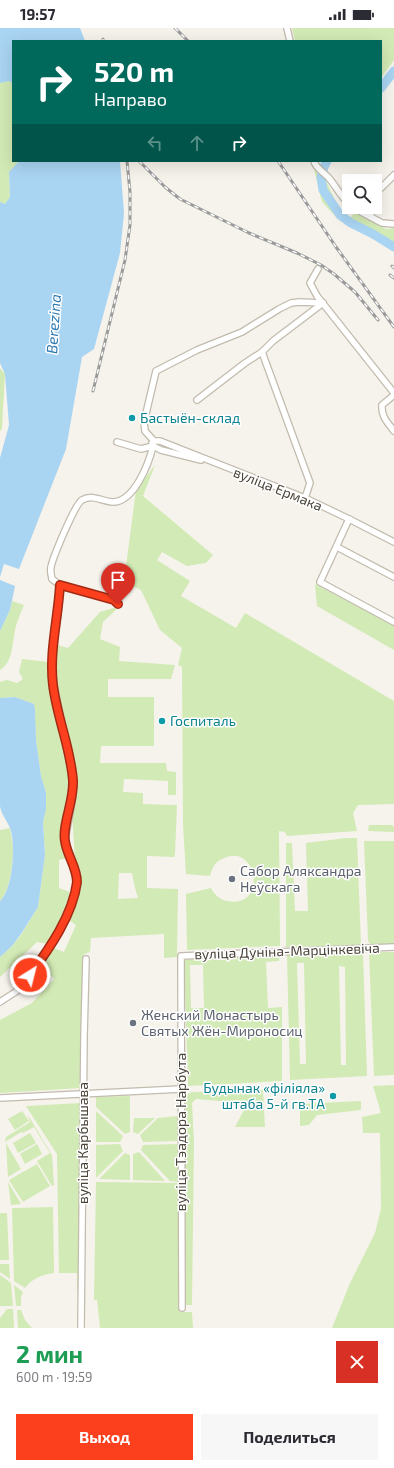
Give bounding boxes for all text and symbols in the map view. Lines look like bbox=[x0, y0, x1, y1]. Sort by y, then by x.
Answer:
text: 19:57 bbox=[20, 5, 55, 23]
text: 520 m bbox=[94, 54, 174, 88]
icon: right bbox=[28, 56, 80, 108]
text: Направо bbox=[94, 88, 167, 110]
icon: left bbox=[144, 132, 166, 154]
icon: ahead bbox=[186, 132, 208, 154]
icon: right bbox=[228, 132, 250, 154]
map controls bbox=[342, 174, 382, 214]
button: search bbox=[342, 174, 382, 214]
water label: Berezina bbox=[42, 294, 64, 354]
place label: Бастыён-склад bbox=[140, 409, 240, 426]
marker: Бастыён-склад bbox=[127, 413, 137, 423]
street label: вуліца Ермака bbox=[231, 463, 325, 514]
pin bbox=[101, 563, 135, 604]
icon: arrive bbox=[107, 569, 129, 591]
place label: Госпиталь bbox=[170, 712, 236, 729]
marker: Госпиталь bbox=[157, 716, 167, 726]
place label: Сабор Аляксандра Неўскага bbox=[240, 862, 362, 895]
marker: Сабор Аляксандра Неўскага bbox=[227, 874, 237, 884]
street label: вуліца Дуніна-Марцінкевіча bbox=[194, 939, 380, 962]
position arrow bbox=[9, 954, 51, 996]
place label: Женский Монастырь Святых Жён-Мироносиц bbox=[141, 1006, 303, 1039]
marker: Женский Монастырь Святых Жён-Мироносиц bbox=[128, 1018, 138, 1028]
street label: вуліца Тэадора Нарбута bbox=[172, 1053, 189, 1211]
place label: Будынак «філіяла» штаба 5-й гв.ТА bbox=[203, 1079, 325, 1112]
street label: вуліца Карбышава bbox=[74, 1082, 91, 1204]
marker: Будынак «філіяла» штаба 5-й гв.ТА bbox=[328, 1091, 338, 1101]
text: 2 мин bbox=[16, 1339, 83, 1368]
button: close bbox=[336, 1341, 378, 1383]
text: 600 m · 19:59 bbox=[16, 1369, 92, 1385]
button: Выход bbox=[16, 1414, 193, 1460]
button: Поделиться bbox=[201, 1414, 378, 1460]

